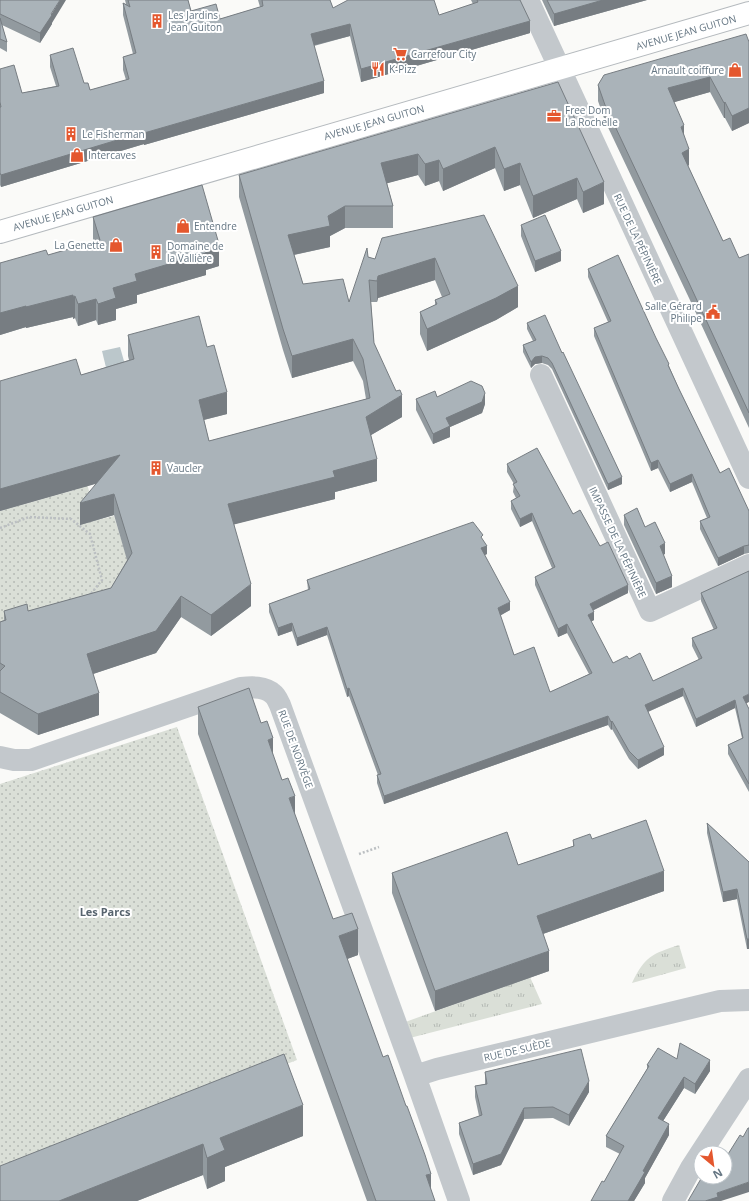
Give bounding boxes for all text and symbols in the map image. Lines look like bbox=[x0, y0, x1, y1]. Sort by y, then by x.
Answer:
place label: Les Jardins Jean Guiton bbox=[167, 8, 222, 34]
street label: AVENUE JEAN GUITON bbox=[634, 11, 738, 53]
building icon: Les Jardins Jean Guiton bbox=[149, 13, 165, 29]
supermarket icon: Carrefour City bbox=[392, 46, 408, 62]
place label: Carrefour City bbox=[411, 47, 477, 61]
restaurant icon: K-Pizz bbox=[370, 61, 386, 77]
place label: K-Pizz bbox=[389, 62, 417, 76]
shop icon: Arnault coiffure bbox=[727, 62, 743, 78]
place label: Arnault coiffure bbox=[651, 63, 724, 77]
street label: AVENUE JEAN GUITON bbox=[322, 101, 426, 143]
place label: Free Dom La Rochelle bbox=[565, 103, 618, 129]
office icon: Free Dom La Rochelle bbox=[546, 108, 562, 124]
building icon: Le Fisherman bbox=[63, 126, 79, 142]
place label: Le Fisherman bbox=[82, 127, 145, 141]
shop icon: Intercaves bbox=[69, 147, 85, 163]
place label: Intercaves bbox=[88, 148, 136, 162]
street label: RUE DE LA PÉPINIÈRE bbox=[611, 191, 665, 287]
street label: AVENUE JEAN GUITON bbox=[11, 192, 115, 234]
shop icon: Entendre bbox=[175, 218, 191, 234]
place label: Entendre bbox=[194, 219, 237, 233]
shop icon: La Genette bbox=[108, 237, 124, 253]
place label: La Genette bbox=[54, 238, 105, 252]
place label: Domaine de la Vallière bbox=[167, 239, 224, 265]
building icon: Domaine de la Vallière bbox=[148, 244, 164, 260]
place label: Salle Gérard Philipe bbox=[645, 299, 702, 325]
public building icon: Salle Gérard Philipe bbox=[705, 304, 721, 320]
building icon: Vaucler bbox=[148, 460, 164, 476]
place label: Vaucler bbox=[167, 461, 202, 475]
street label: IMPASSE DE LA PÉPINIÈRE bbox=[586, 484, 650, 600]
street label: RUE DE NORVÈGE bbox=[275, 708, 317, 790]
district label: Les Parcs bbox=[80, 904, 131, 919]
street label: RUE DE SUÈDE bbox=[482, 1036, 552, 1064]
north arrow bbox=[693, 1145, 733, 1185]
text: N bbox=[711, 1165, 726, 1183]

